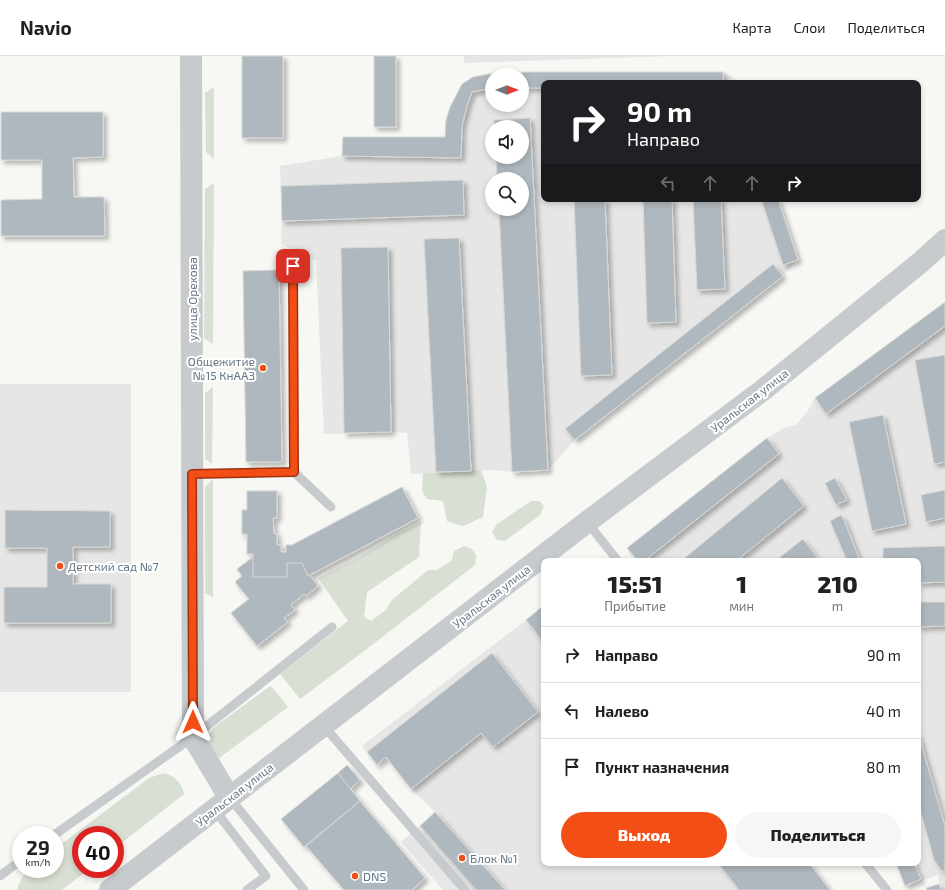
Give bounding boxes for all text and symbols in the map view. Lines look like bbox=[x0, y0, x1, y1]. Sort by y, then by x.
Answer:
text: Navio bbox=[20, 16, 72, 39]
text: Карта bbox=[732, 19, 771, 36]
text: Слои bbox=[793, 19, 825, 36]
text: Поделиться bbox=[847, 19, 925, 36]
north arrow bbox=[485, 68, 529, 112]
map controls bbox=[485, 68, 529, 216]
text: 90 m bbox=[627, 94, 692, 128]
icon: right bbox=[561, 96, 613, 148]
button: sound bbox=[485, 120, 529, 164]
text: Направо bbox=[627, 128, 700, 150]
button: search bbox=[485, 172, 529, 216]
icon: left bbox=[657, 172, 679, 194]
icon: ahead bbox=[699, 172, 721, 194]
icon: ahead bbox=[741, 172, 763, 194]
icon: right bbox=[783, 172, 805, 194]
pin bbox=[276, 249, 310, 283]
icon: arrive bbox=[282, 255, 304, 277]
street label: улица Орехова bbox=[185, 257, 200, 341]
place label: Общежитие №15 КнААЗ bbox=[188, 354, 255, 382]
marker: Общежитие №15 КнААЗ bbox=[258, 363, 268, 373]
street label: Уральская улица bbox=[707, 365, 791, 435]
place label: Детский сад №7 bbox=[68, 559, 159, 573]
marker: Детский сад №7 bbox=[55, 561, 65, 571]
street label: Уральская улица bbox=[449, 561, 533, 631]
text: 15:51 bbox=[608, 569, 663, 598]
text: 1 bbox=[736, 569, 747, 598]
text: 210 bbox=[817, 569, 858, 598]
text: Прибытие bbox=[604, 598, 666, 614]
text: мин bbox=[729, 598, 754, 614]
text: m bbox=[832, 598, 843, 614]
icon: right bbox=[561, 644, 583, 666]
text: Направо bbox=[595, 646, 658, 664]
text: 90 m bbox=[867, 646, 901, 664]
icon: left bbox=[561, 700, 583, 722]
position arrow bbox=[172, 701, 214, 743]
text: Налево bbox=[595, 702, 649, 720]
text: 40 m bbox=[866, 702, 901, 720]
icon: arrive bbox=[561, 756, 583, 778]
text: Пункт назначения bbox=[595, 758, 729, 776]
text: 80 m bbox=[866, 758, 901, 776]
street label: Уральская улица bbox=[192, 759, 276, 829]
button: Выход bbox=[561, 812, 727, 858]
button: Поделиться bbox=[735, 812, 901, 858]
speed limit sign: 40 bbox=[72, 826, 124, 878]
text: 29 bbox=[26, 835, 50, 859]
place label: Блок №1 bbox=[470, 851, 517, 865]
marker: Блок №1 bbox=[457, 853, 467, 863]
text: km/h bbox=[26, 856, 50, 868]
place label: DNS bbox=[363, 869, 386, 883]
marker: DNS bbox=[350, 871, 360, 881]

